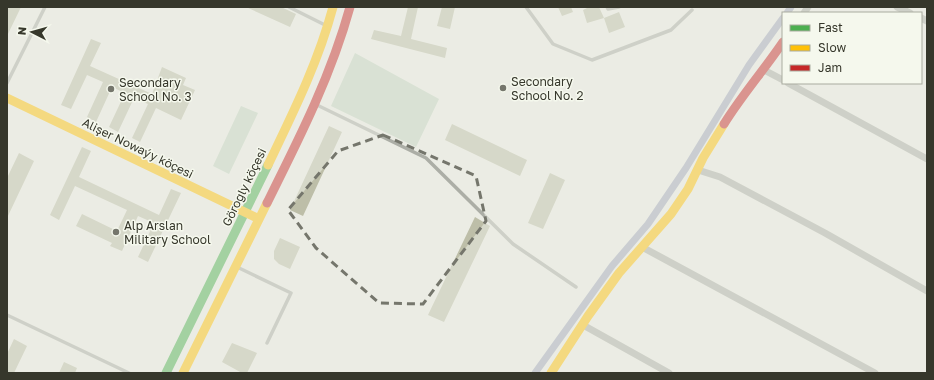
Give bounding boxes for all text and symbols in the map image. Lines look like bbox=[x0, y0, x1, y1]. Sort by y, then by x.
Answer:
north arrow bbox=[12, 12, 52, 52]
legend bbox=[782, 12, 922, 84]
text: Fast bbox=[818, 20, 843, 35]
text: N bbox=[15, 26, 28, 36]
text: Slow bbox=[818, 40, 846, 55]
text: Jam bbox=[818, 60, 842, 75]
place label: Secondary School No. 2 bbox=[511, 74, 584, 103]
place label: Secondary School No. 3 bbox=[119, 75, 192, 104]
marker: Secondary School No. 2 bbox=[498, 83, 508, 93]
marker: Secondary School No. 3 bbox=[106, 84, 116, 94]
street label: Alişer Nowaýy köçesi bbox=[80, 115, 196, 181]
street label: Görogly köçesi bbox=[219, 146, 269, 228]
place label: Alp Arslan Military School bbox=[124, 218, 211, 247]
marker: Alp Arslan Military School bbox=[111, 227, 121, 237]

